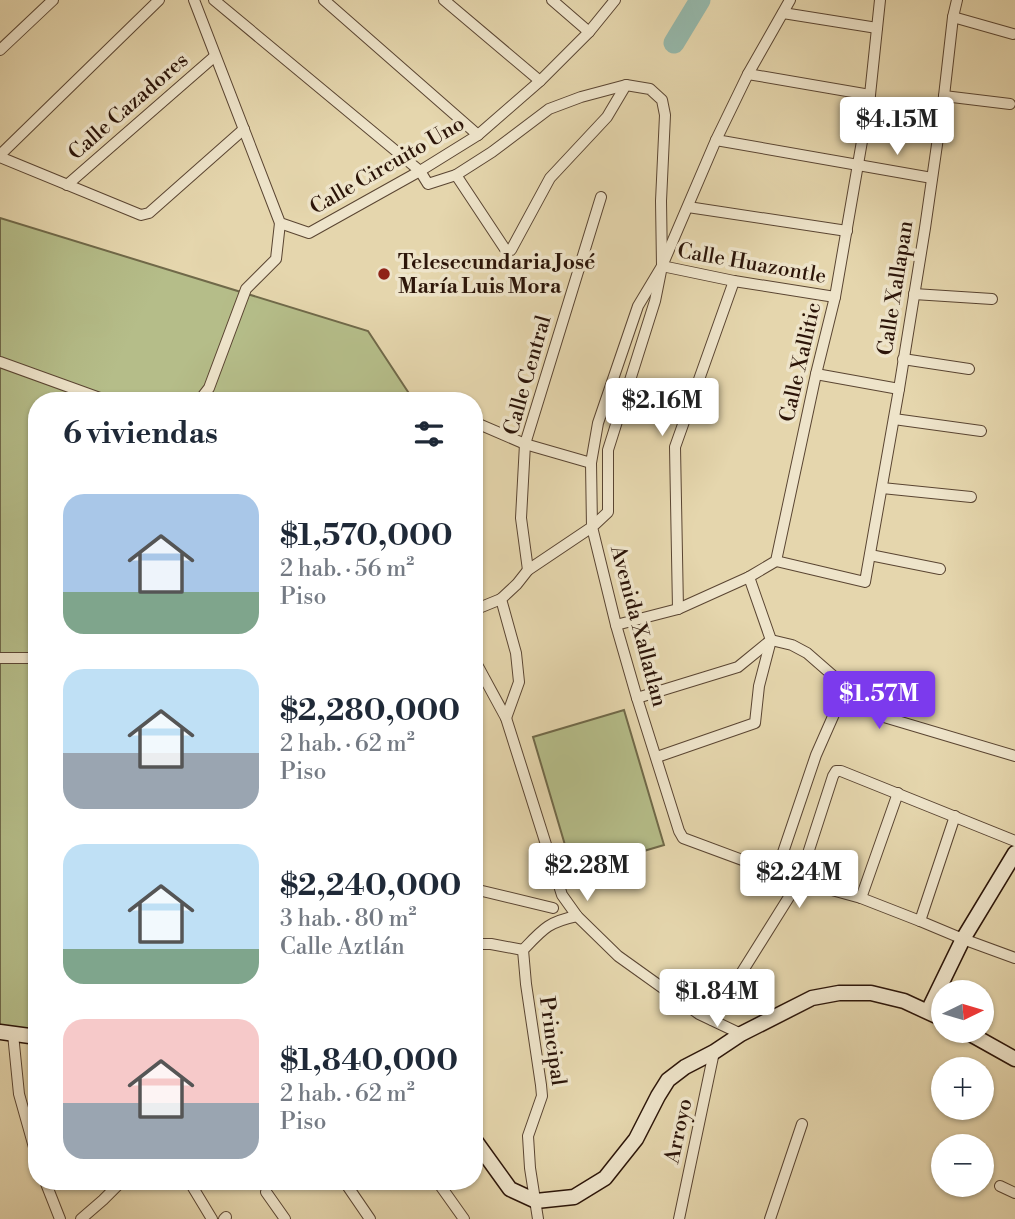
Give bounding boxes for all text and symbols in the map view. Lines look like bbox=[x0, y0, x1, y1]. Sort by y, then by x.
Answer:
street label: Calle Cazadores bbox=[63, 48, 194, 166]
pin: $4.15M bbox=[840, 97, 954, 157]
text: $4.15M bbox=[856, 106, 938, 134]
street label: Calle Circuito Uno bbox=[305, 111, 470, 221]
street label: Calle Xallapan bbox=[873, 218, 920, 357]
street label: Calle Huazontle bbox=[675, 238, 828, 290]
place label: Telesecundaria José María Luis Mora bbox=[398, 250, 595, 300]
marker: Telesecundaria José María Luis Mora bbox=[376, 266, 392, 282]
street label: Calle Xallitic bbox=[775, 300, 827, 425]
street label: Calle Central bbox=[498, 312, 557, 438]
pin: $2.16M bbox=[605, 378, 719, 438]
text: $2.16M bbox=[622, 387, 702, 415]
text: 6 viviendas bbox=[63, 415, 218, 453]
icon: filters bbox=[410, 415, 448, 453]
text: $1,570,000 bbox=[280, 517, 453, 555]
icon: home bbox=[119, 522, 203, 606]
street label: Avenida Xallatlan bbox=[604, 542, 672, 710]
text: 2 hab. · 56 m² bbox=[280, 555, 414, 583]
text: Piso bbox=[280, 583, 326, 611]
pin: $1.57M bbox=[822, 672, 936, 731]
text: $1.57M bbox=[839, 680, 919, 708]
text: $2,280,000 bbox=[280, 692, 460, 730]
icon: home bbox=[119, 697, 203, 781]
text: 2 hab. · 62 m² bbox=[280, 730, 415, 758]
text: Piso bbox=[280, 758, 326, 786]
pin: $2.28M bbox=[530, 844, 644, 903]
pin: $2.24M bbox=[742, 850, 856, 910]
text: $2.28M bbox=[545, 852, 629, 880]
text: $2.24M bbox=[756, 859, 842, 887]
text: $2,240,000 bbox=[280, 867, 461, 905]
icon: home bbox=[119, 872, 203, 956]
text: 3 hab. · 80 m² bbox=[280, 905, 417, 933]
text: Calle Aztlán bbox=[280, 933, 405, 961]
pin: $1.84M bbox=[660, 970, 774, 1029]
text: $1.84M bbox=[676, 978, 758, 1006]
north arrow bbox=[931, 980, 994, 1043]
map controls bbox=[931, 980, 994, 1197]
street label: Principal bbox=[533, 995, 571, 1087]
text: $1,840,000 bbox=[280, 1042, 458, 1080]
icon: home bbox=[119, 1047, 203, 1131]
button: + bbox=[931, 1057, 994, 1120]
text: 2 hab. · 62 m² bbox=[280, 1080, 415, 1108]
street label: Arroyo bbox=[659, 1096, 699, 1167]
text: Piso bbox=[280, 1108, 326, 1136]
button: − bbox=[931, 1134, 994, 1197]

